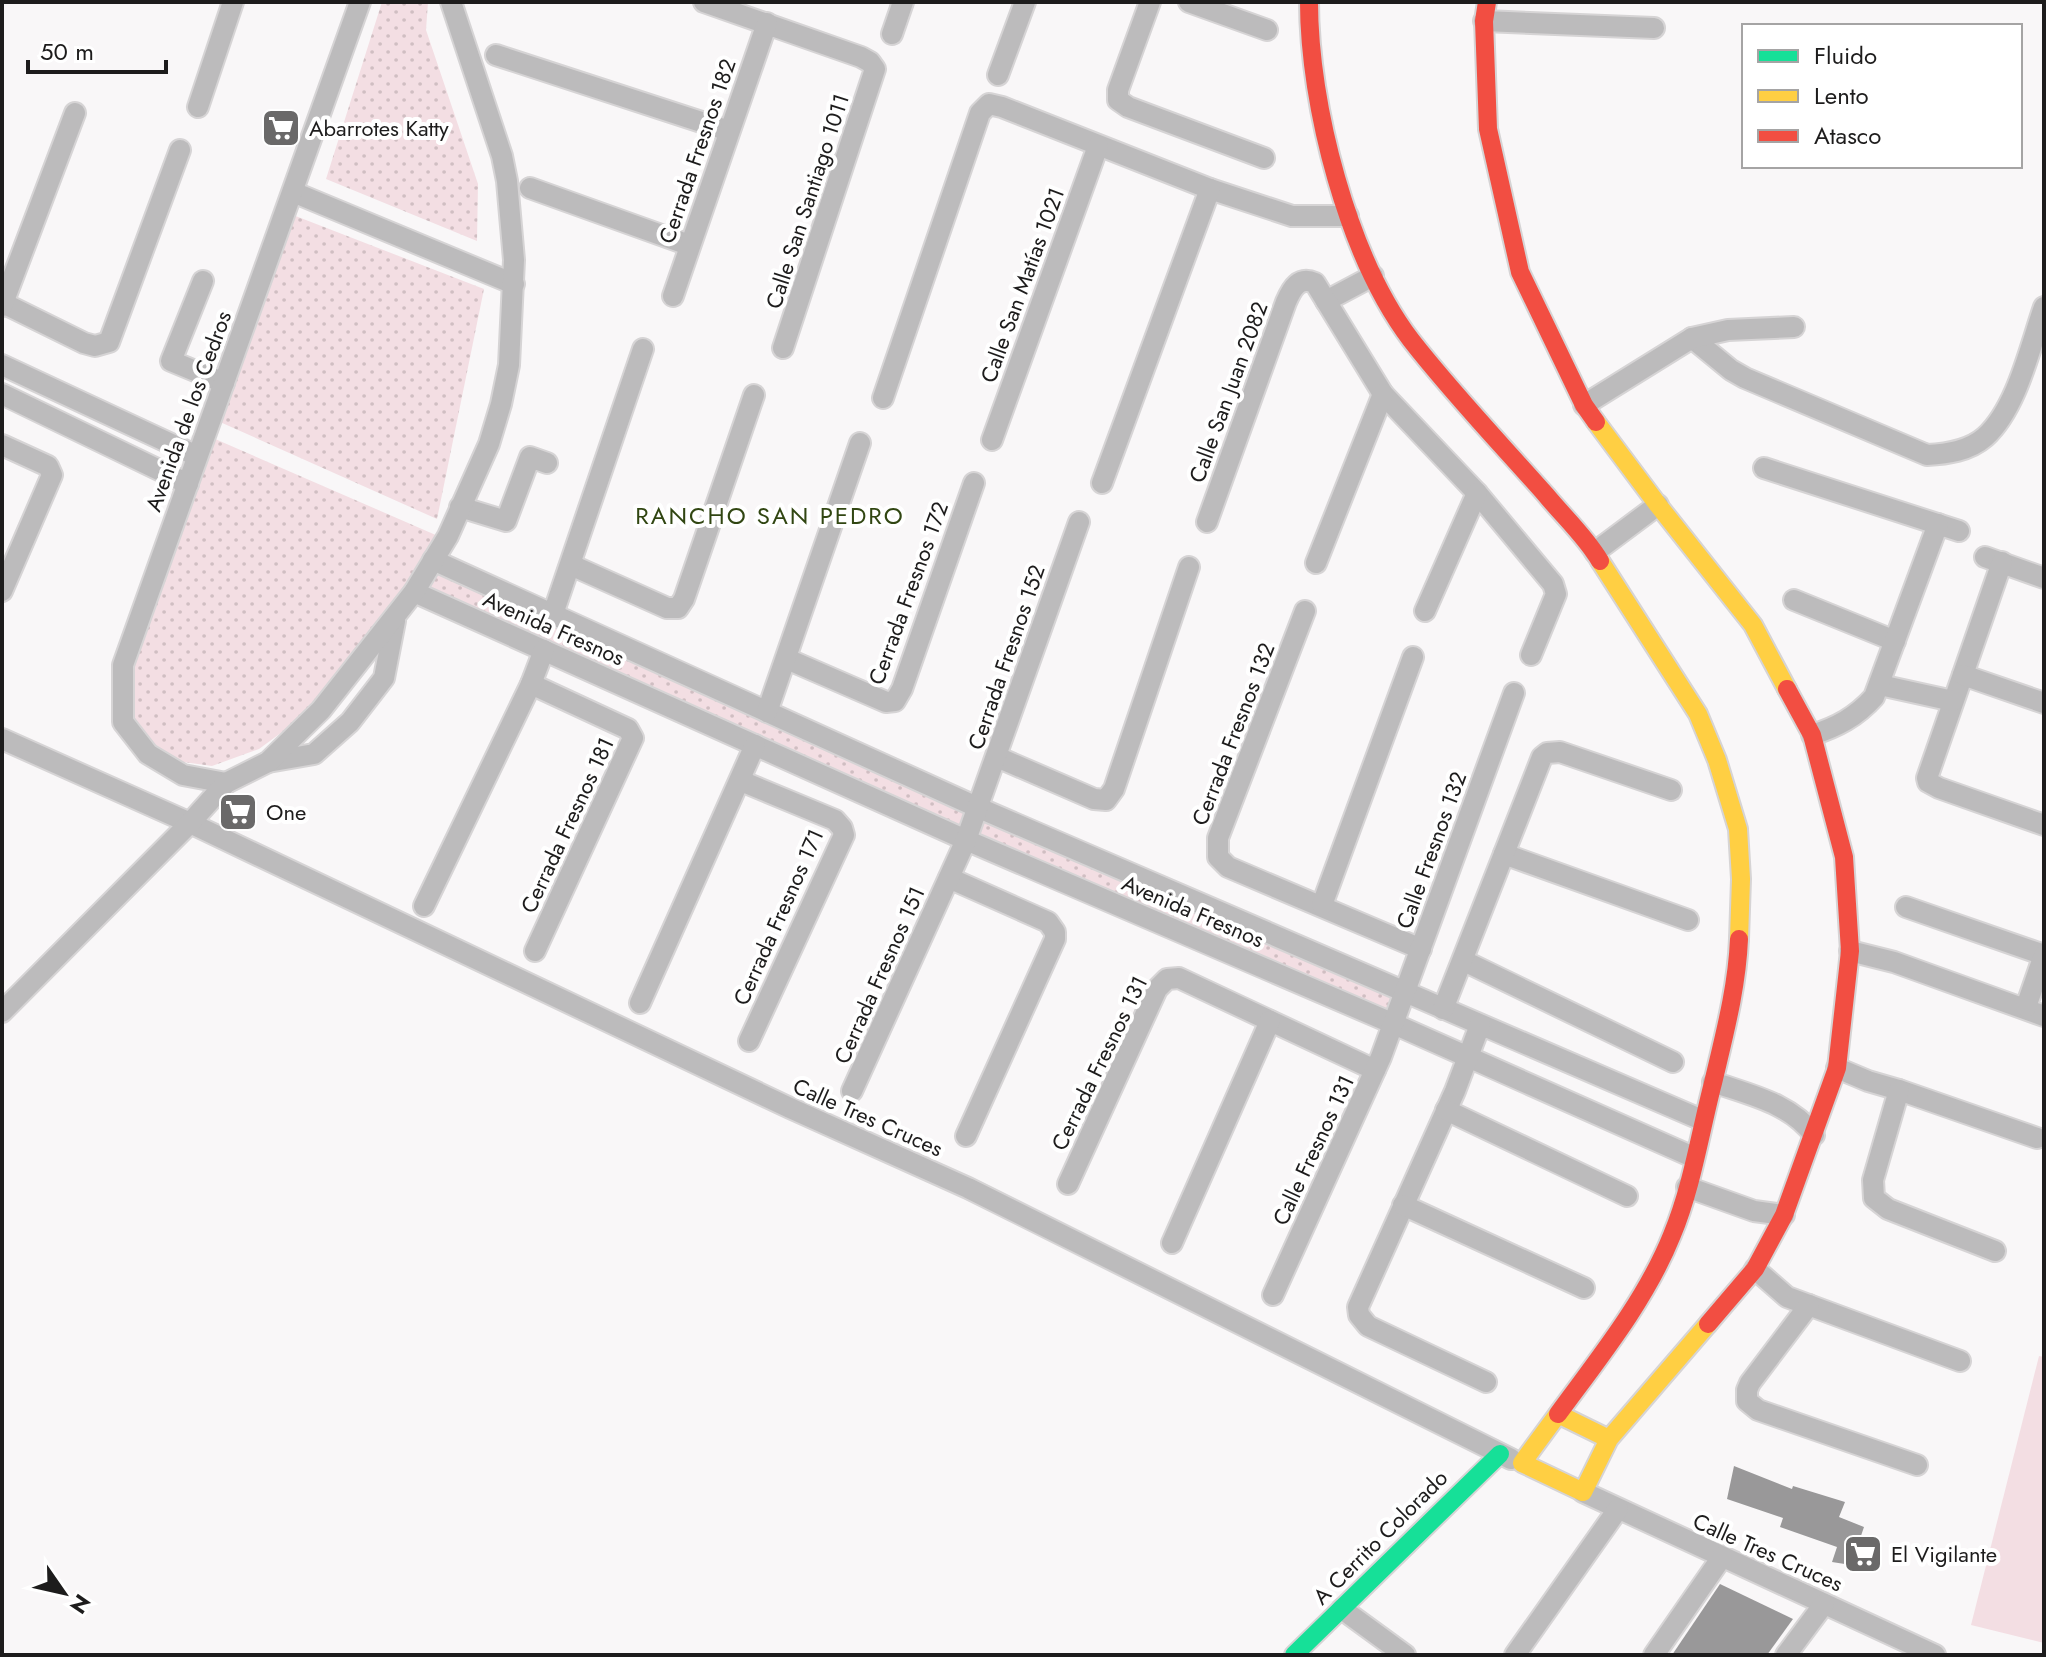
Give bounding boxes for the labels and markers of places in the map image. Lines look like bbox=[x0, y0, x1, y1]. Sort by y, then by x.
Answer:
supermarket icon: Abarrotes Katty bbox=[260, 107, 302, 149]
place label: Abarrotes Katty bbox=[309, 112, 449, 144]
supermarket icon: One bbox=[217, 791, 259, 833]
place label: One bbox=[266, 796, 306, 828]
supermarket icon: El Vigilante bbox=[1842, 1533, 1884, 1575]
place label: El Vigilante bbox=[1891, 1538, 1997, 1570]

